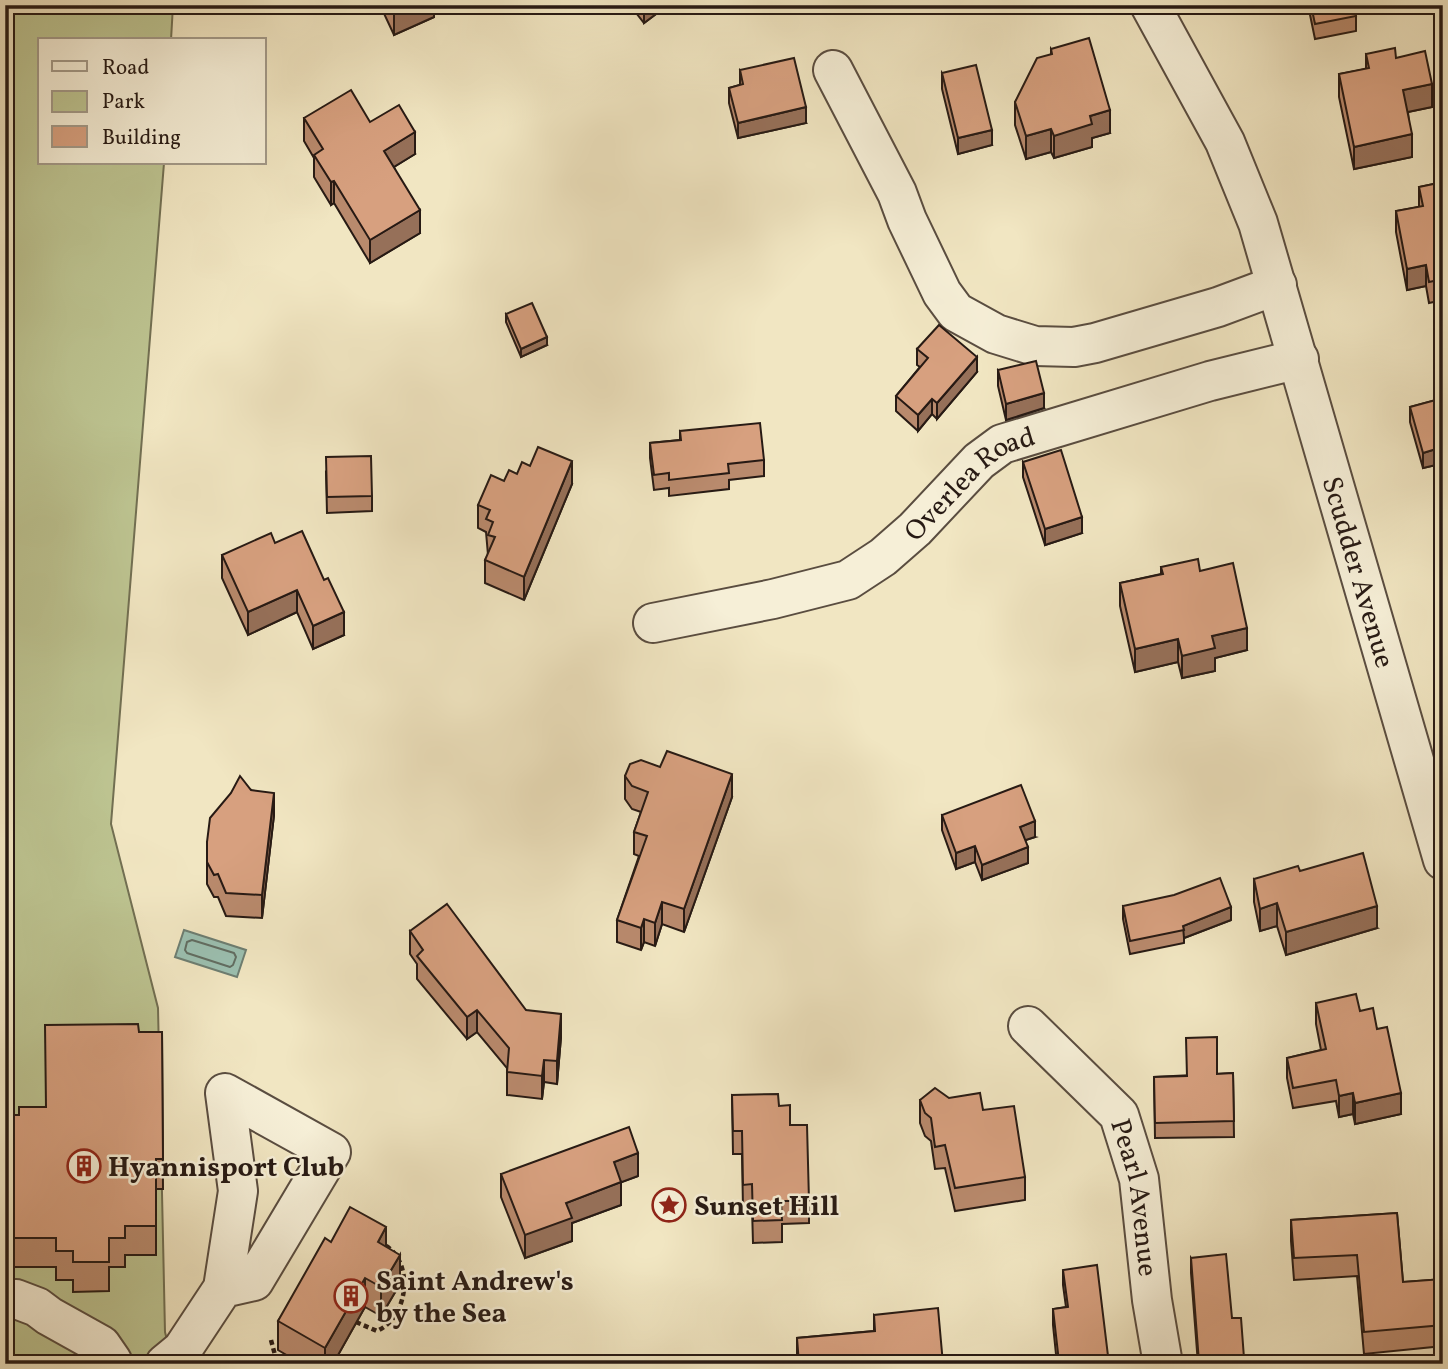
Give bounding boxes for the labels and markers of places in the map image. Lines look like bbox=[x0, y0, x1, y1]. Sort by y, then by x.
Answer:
building icon: Hyannisport Club bbox=[65, 1147, 103, 1185]
place label: Hyannisport Club bbox=[108, 1149, 344, 1188]
place icon: Sunset Hill bbox=[650, 1186, 688, 1224]
place label: Sunset Hill bbox=[694, 1188, 839, 1227]
place label: Saint Andrew's by the Sea bbox=[376, 1263, 574, 1334]
building icon: Saint Andrew's by the Sea bbox=[332, 1277, 370, 1315]

